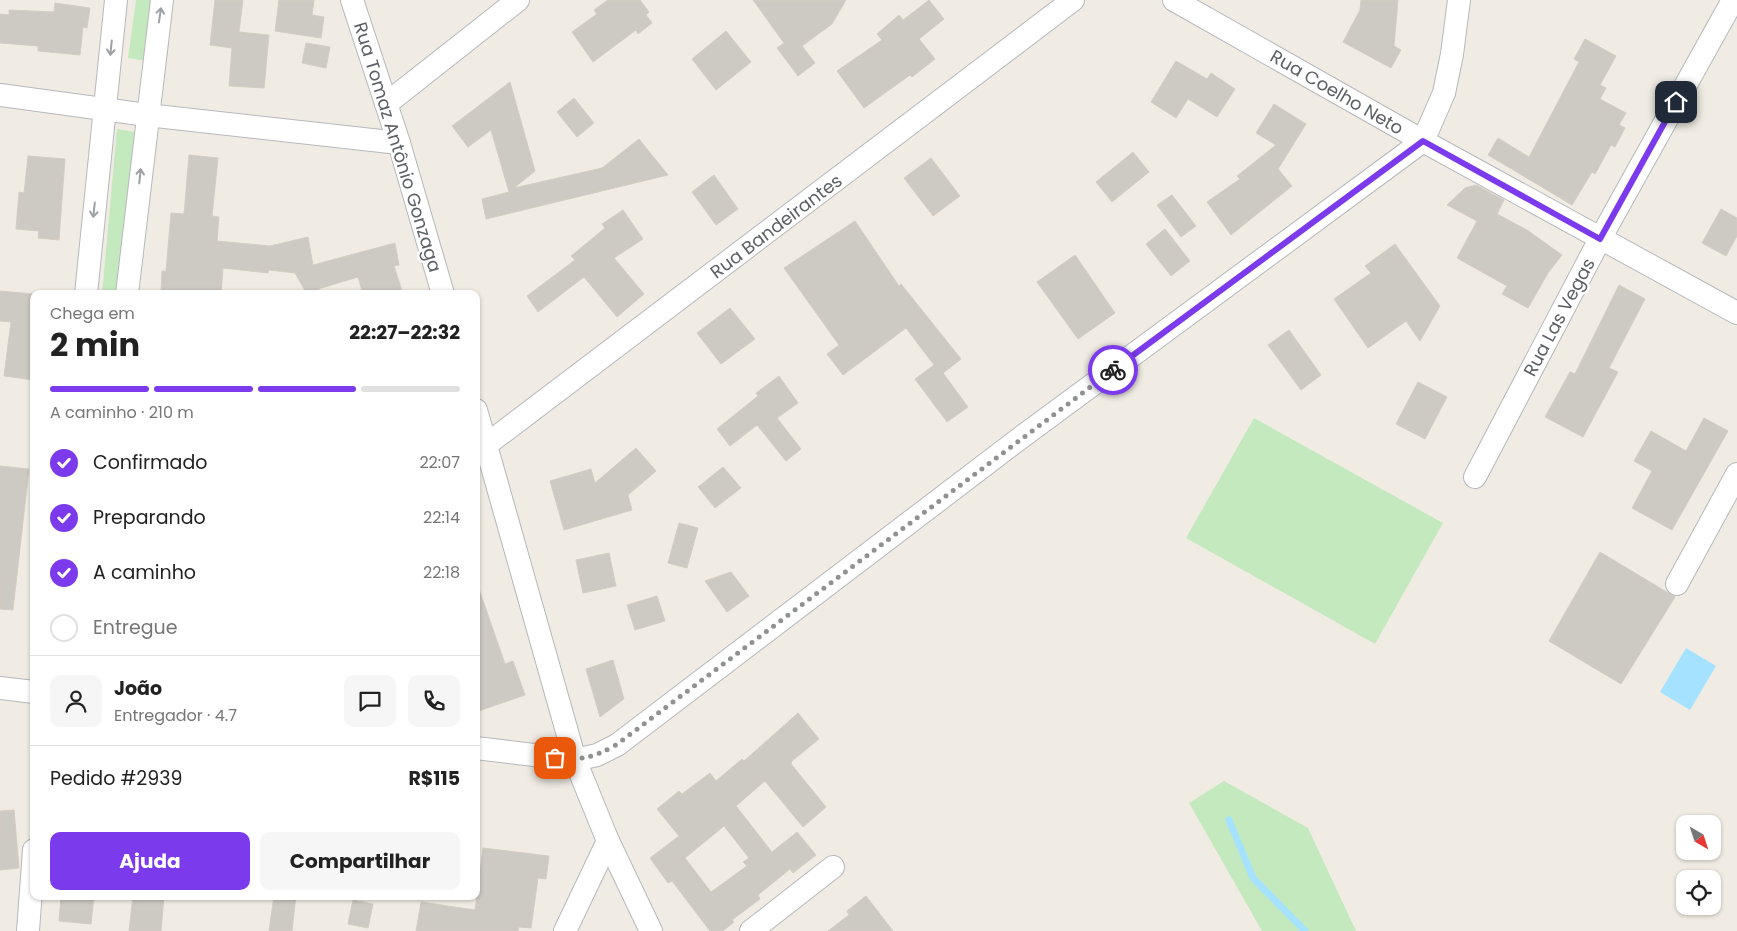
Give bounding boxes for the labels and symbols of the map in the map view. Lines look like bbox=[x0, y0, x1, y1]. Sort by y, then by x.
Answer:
one-way arrow bbox=[155, 7, 165, 23]
street label: Rua Tomaz Antônio Gonzaga bbox=[348, 19, 448, 275]
one-way arrow bbox=[106, 40, 116, 56]
street label: Rua Coelho Neto bbox=[1266, 44, 1408, 140]
pin bbox=[1655, 81, 1697, 123]
one-way arrow bbox=[135, 168, 145, 184]
street label: Rua Bandeirantes bbox=[705, 168, 847, 284]
one-way arrow bbox=[90, 202, 99, 218]
street label: Rua Las Vegas bbox=[1517, 253, 1601, 381]
courier bbox=[1088, 345, 1138, 395]
pin bbox=[534, 737, 576, 779]
north arrow bbox=[1676, 815, 1721, 860]

